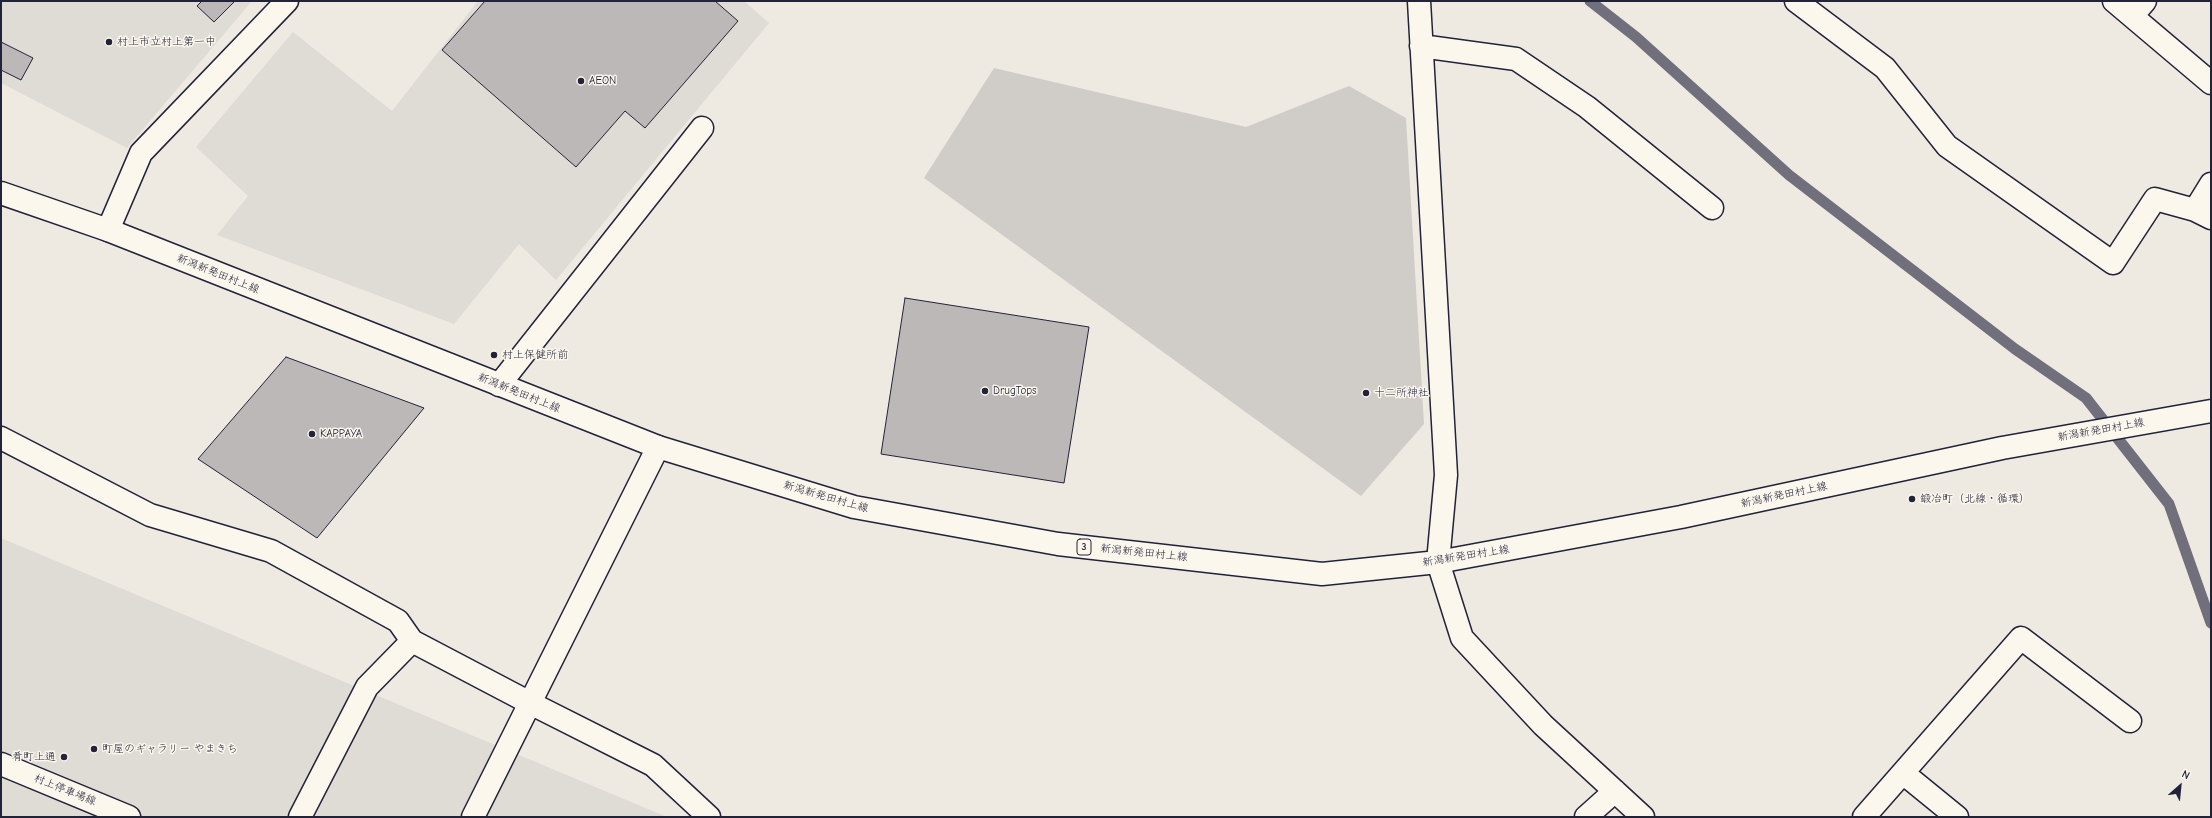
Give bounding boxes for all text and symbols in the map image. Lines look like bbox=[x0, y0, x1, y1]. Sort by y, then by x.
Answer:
place label: 村上市立村上第一中 bbox=[117, 35, 216, 49]
marker: 村上市立村上第一中 bbox=[104, 37, 114, 47]
place label: AEON bbox=[589, 74, 616, 88]
marker: AEON bbox=[576, 76, 586, 86]
street label: 新潟新発田村上線 bbox=[175, 251, 261, 297]
place label: 村上保健所前 bbox=[502, 348, 568, 362]
marker: 村上保健所前 bbox=[489, 350, 499, 360]
street label: 新潟新発田村上線 bbox=[476, 370, 562, 416]
place label: DrugTops bbox=[993, 384, 1037, 398]
marker: DrugTops bbox=[980, 386, 990, 396]
place label: 十二所神社 bbox=[1374, 386, 1429, 400]
marker: 十二所神社 bbox=[1361, 388, 1371, 398]
street label: 新潟新発田村上線 bbox=[2057, 416, 2145, 444]
place label: KAPPAYA bbox=[320, 427, 362, 441]
marker: KAPPAYA bbox=[307, 429, 317, 439]
street label: 新潟新発田村上線 bbox=[782, 479, 870, 515]
street label: 新潟新発田村上線 bbox=[1740, 479, 1828, 511]
place label: 鍛冶町（北線・循環） bbox=[1920, 492, 2030, 506]
marker: 鍛冶町（北線・循環） bbox=[1907, 494, 1917, 504]
road number: 3 bbox=[1077, 539, 1091, 555]
street label: 新潟新発田村上線 bbox=[1100, 542, 1188, 564]
street label: 新潟新発田村上線 bbox=[1422, 543, 1510, 569]
place label: 町屋のギャラリー やまきち bbox=[102, 742, 238, 756]
marker: 町屋のギャラリー やまきち bbox=[89, 744, 99, 754]
place label: 肴町上通 bbox=[12, 750, 56, 764]
marker: 肴町上通 bbox=[59, 752, 69, 762]
north arrow bbox=[2160, 766, 2200, 806]
text: N bbox=[2180, 767, 2192, 782]
street label: 村上停車場線 bbox=[32, 772, 98, 808]

